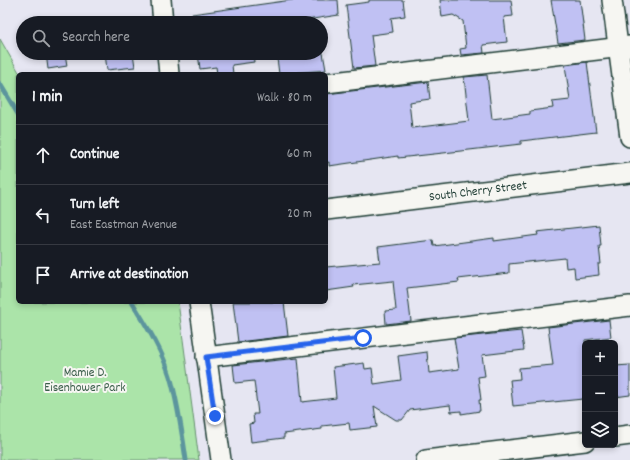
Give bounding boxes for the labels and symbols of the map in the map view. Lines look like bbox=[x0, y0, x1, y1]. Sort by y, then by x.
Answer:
street label: South Cherry Street bbox=[428, 177, 528, 207]
route start bbox=[354, 329, 372, 347]
park label: Mamie D. Eisenhower Park bbox=[44, 364, 126, 398]
route end bbox=[206, 407, 224, 425]

